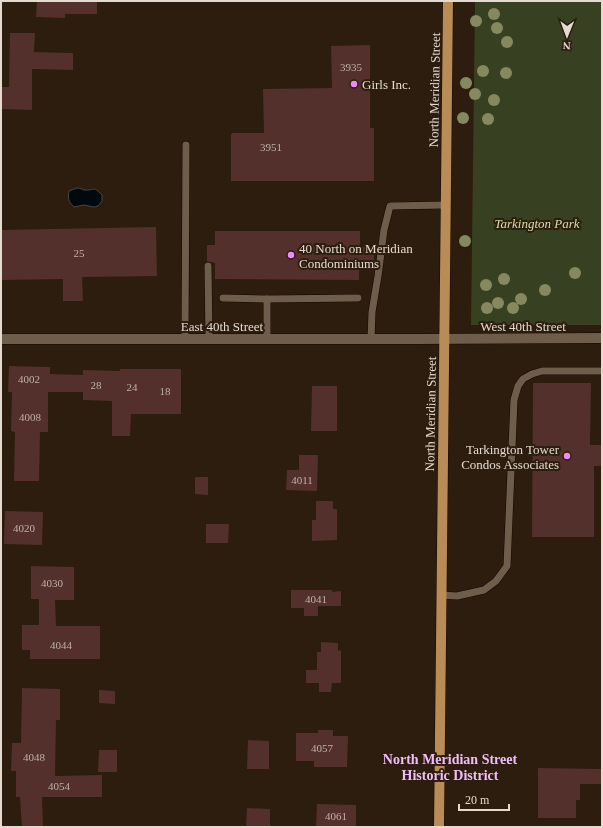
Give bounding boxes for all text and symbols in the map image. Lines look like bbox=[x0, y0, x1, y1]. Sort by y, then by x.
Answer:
north arrow bbox=[547, 16, 587, 56]
street label: North Meridian Street bbox=[426, 32, 443, 148]
text: N bbox=[563, 40, 571, 52]
house number: 3935 bbox=[340, 61, 363, 73]
place label: Girls Inc. bbox=[362, 77, 411, 92]
marker: Girls Inc. bbox=[349, 79, 359, 89]
house number: 3951 bbox=[260, 141, 282, 153]
park label: Tarkington Park bbox=[494, 216, 580, 231]
place label: 40 North on Meridian Condominiums bbox=[299, 241, 413, 271]
house number: 25 bbox=[74, 247, 85, 259]
marker: 40 North on Meridian Condominiums bbox=[286, 250, 296, 260]
street label: East 40th Street bbox=[181, 319, 264, 334]
street label: West 40th Street bbox=[480, 319, 566, 334]
street label: North Meridian Street bbox=[422, 356, 439, 472]
house number: 4002 bbox=[18, 373, 40, 385]
house number: 28 bbox=[91, 379, 102, 391]
house number: 24 bbox=[127, 381, 138, 393]
house number: 18 bbox=[160, 385, 171, 397]
house number: 4008 bbox=[19, 411, 42, 423]
place label: Tarkington Tower Condos Associates bbox=[461, 442, 560, 472]
marker: Tarkington Tower Condos Associates bbox=[562, 451, 572, 461]
house number: 4011 bbox=[291, 474, 313, 486]
house number: 4020 bbox=[13, 522, 36, 534]
house number: 4030 bbox=[41, 577, 64, 589]
house number: 4041 bbox=[305, 593, 327, 605]
house number: 4044 bbox=[50, 639, 73, 651]
house number: 4057 bbox=[311, 742, 334, 754]
house number: 4048 bbox=[23, 751, 46, 763]
district label: North Meridian Street Historic District bbox=[383, 752, 517, 783]
house number: 4054 bbox=[48, 780, 71, 792]
scale bar bbox=[459, 786, 509, 812]
text: 20 m bbox=[465, 793, 490, 807]
house number: 4061 bbox=[325, 810, 347, 822]

